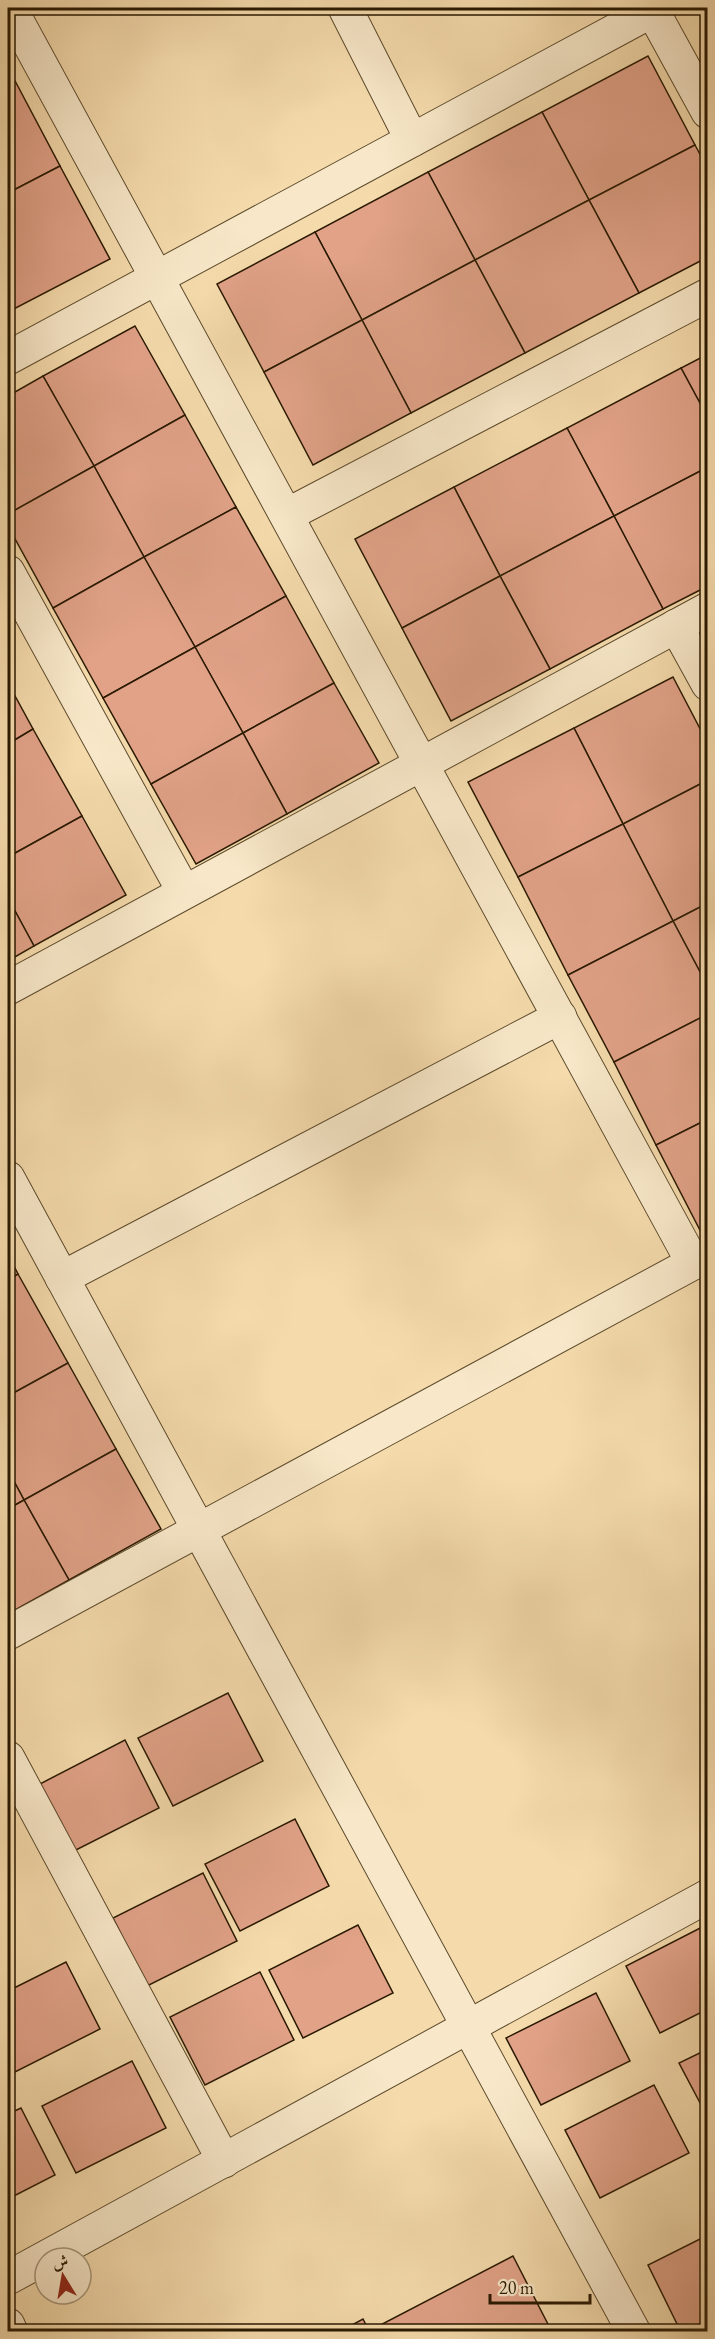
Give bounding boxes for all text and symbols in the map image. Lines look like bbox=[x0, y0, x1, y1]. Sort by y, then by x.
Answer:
north arrow bbox=[33, 2246, 93, 2306]
text: ش bbox=[50, 2250, 70, 2274]
scale bar bbox=[490, 2267, 590, 2305]
text: 20 m bbox=[499, 2276, 534, 2299]

